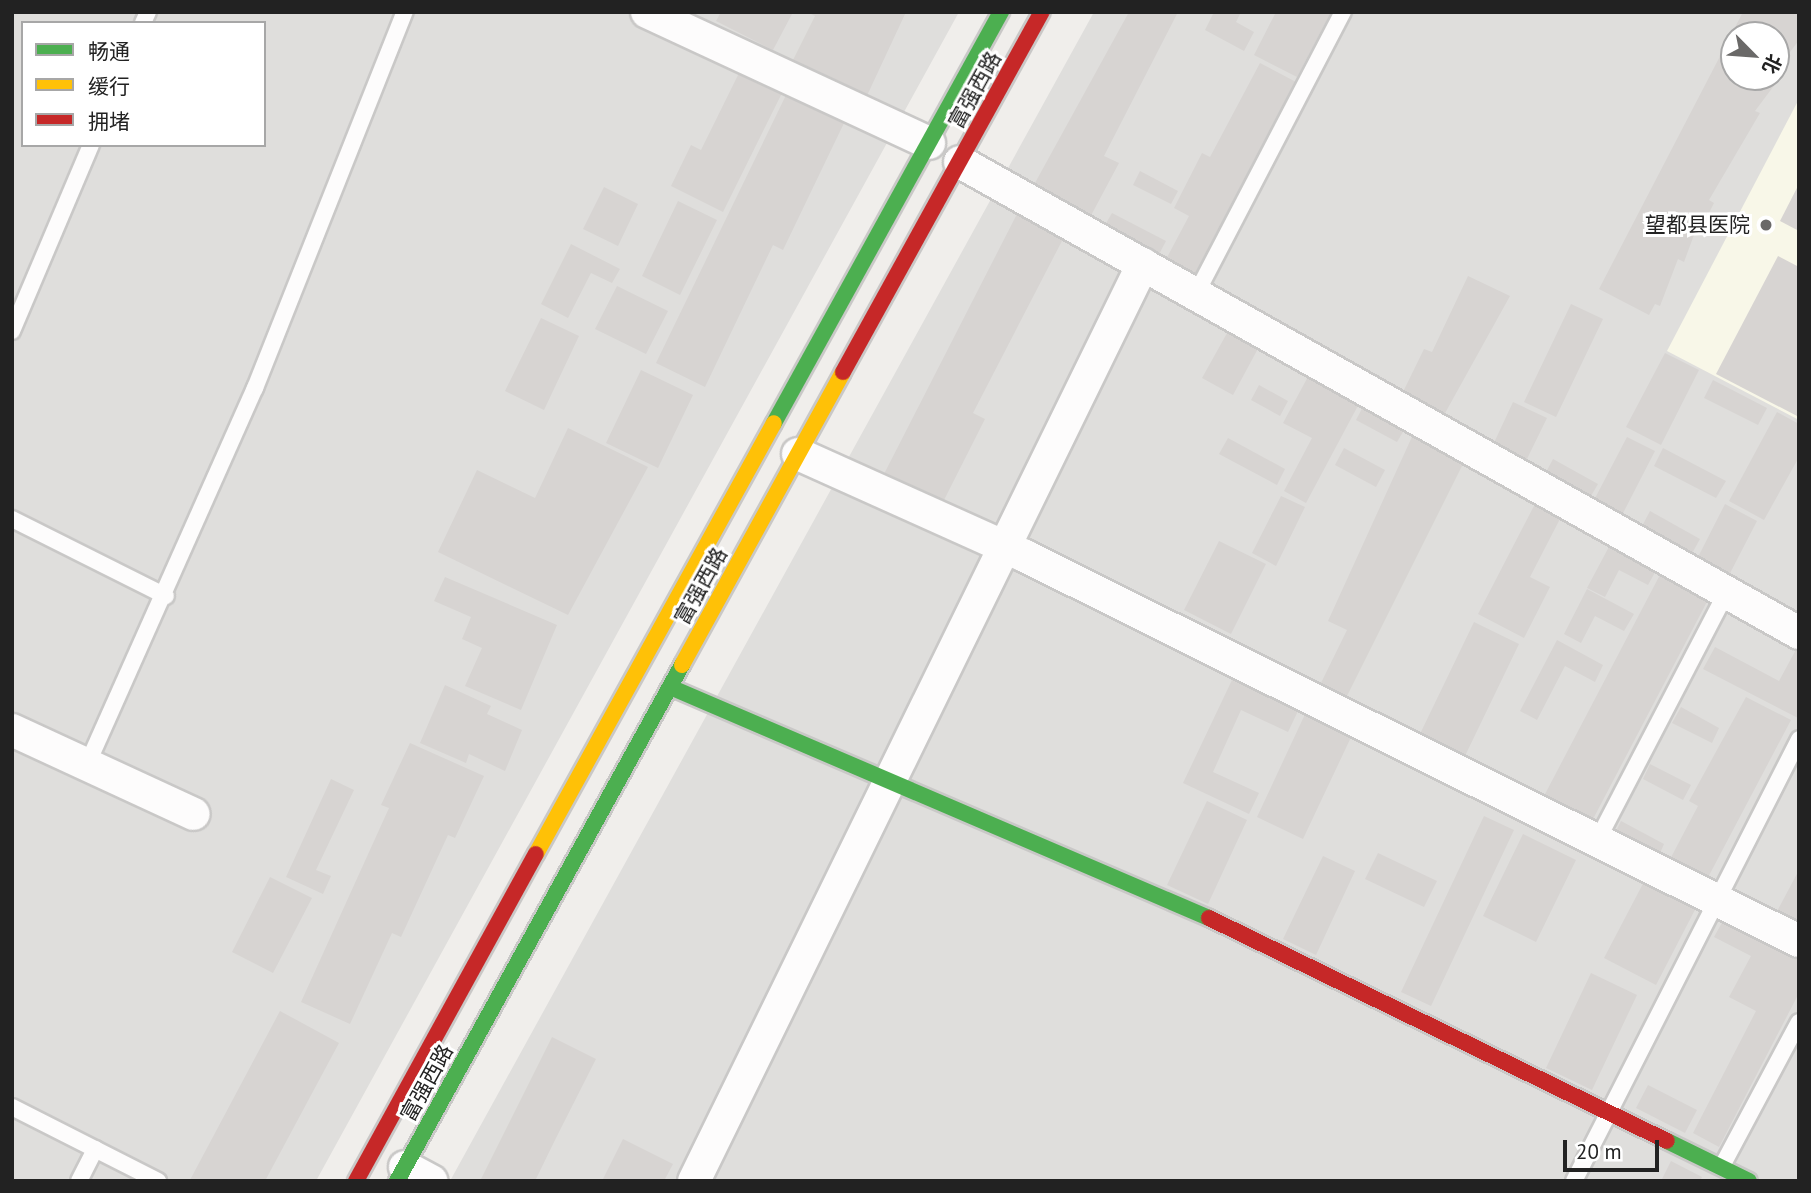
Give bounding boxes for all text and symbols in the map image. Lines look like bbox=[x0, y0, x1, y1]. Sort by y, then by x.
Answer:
legend bbox=[21, 21, 266, 147]
north arrow bbox=[1720, 21, 1790, 91]
text: 畅通 bbox=[88, 38, 130, 65]
street label: 富强西路 bbox=[944, 47, 1006, 133]
text: 北 bbox=[1757, 50, 1787, 78]
text: 缓行 bbox=[88, 73, 130, 100]
text: 拥堵 bbox=[88, 108, 130, 135]
place label: 望都县医院 bbox=[1645, 212, 1750, 238]
marker: 望都县医院 bbox=[1756, 215, 1776, 235]
street label: 富强西路 bbox=[670, 543, 732, 629]
street label: 富强西路 bbox=[396, 1040, 458, 1126]
scale bar bbox=[1566, 1126, 1662, 1170]
text: 20 m bbox=[1576, 1138, 1622, 1165]

